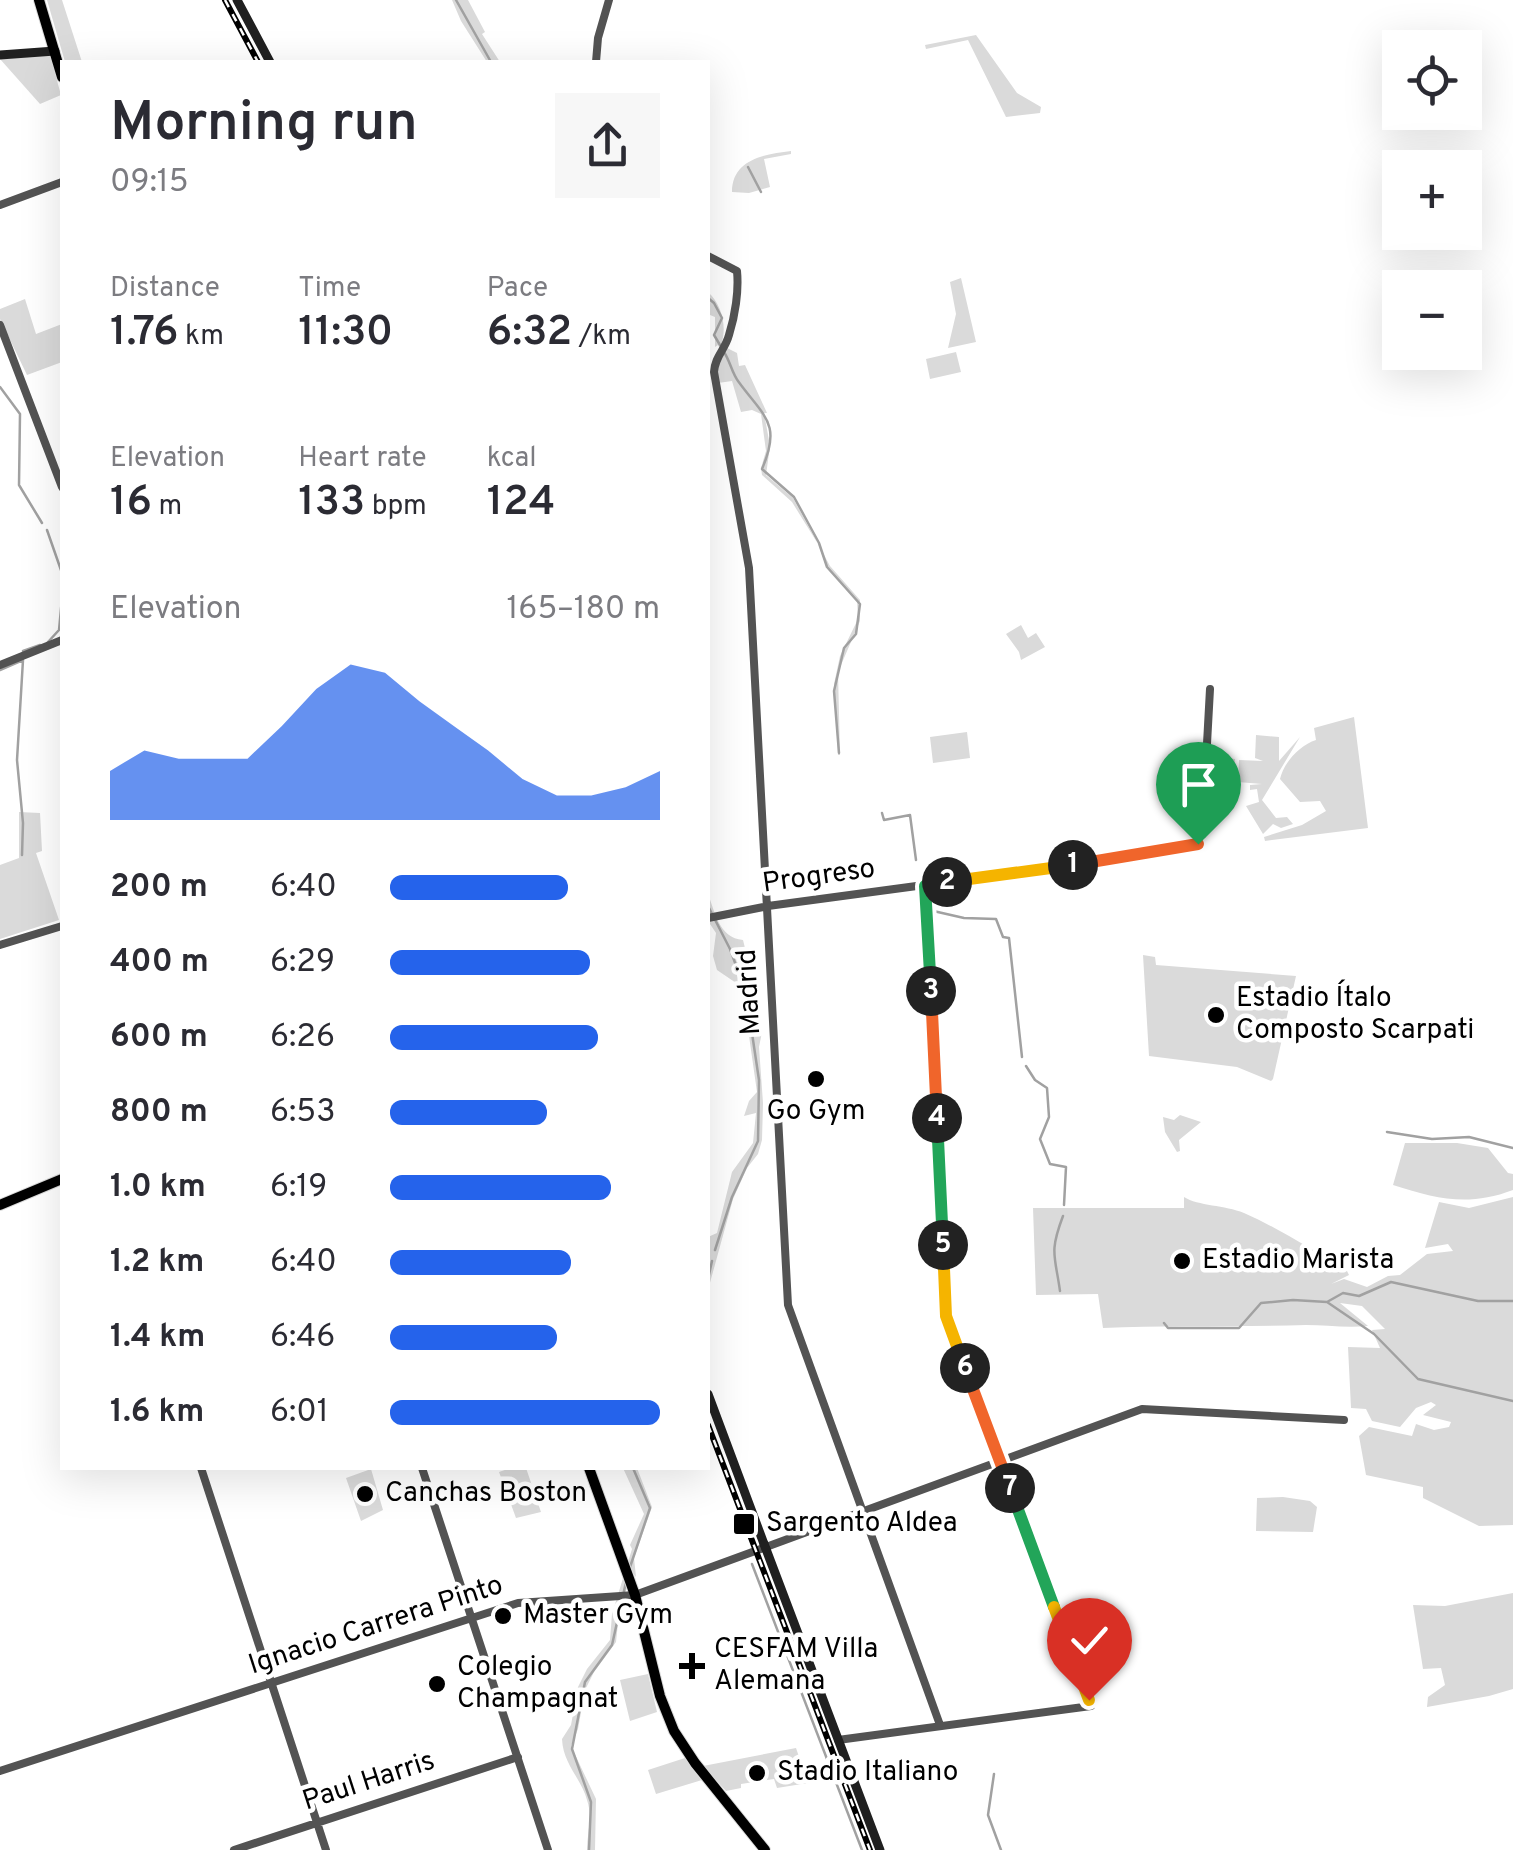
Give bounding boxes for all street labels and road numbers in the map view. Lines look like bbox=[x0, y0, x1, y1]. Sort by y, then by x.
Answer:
street label: Progreso bbox=[760, 851, 878, 903]
street label: Madrid bbox=[730, 948, 770, 1036]
street label: Ignacio Carrera Pinto bbox=[244, 1568, 508, 1684]
street label: Paul Harris bbox=[298, 1744, 440, 1820]

